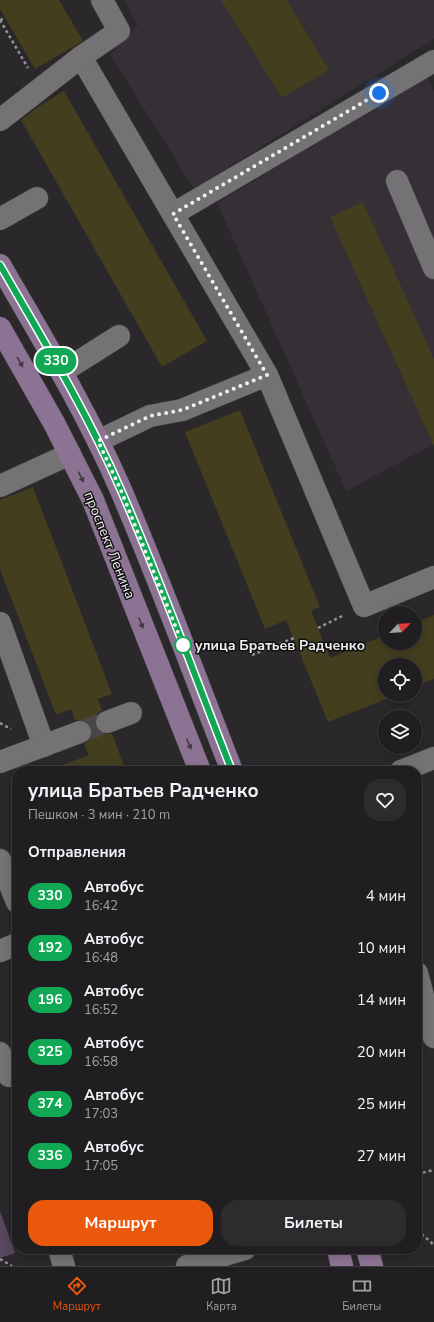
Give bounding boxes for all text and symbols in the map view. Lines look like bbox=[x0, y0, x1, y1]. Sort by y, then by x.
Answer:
your location bbox=[369, 83, 389, 103]
line badge: 330 bbox=[33, 348, 79, 374]
text: 330 bbox=[43, 351, 69, 370]
one-way arrow bbox=[16, 356, 23, 368]
one-way arrow bbox=[78, 471, 84, 482]
street label: проспект Ленина bbox=[79, 489, 140, 602]
north arrow bbox=[378, 606, 422, 650]
map controls bbox=[378, 606, 422, 754]
one-way arrow bbox=[138, 617, 144, 628]
marker: улица Братьев Радченко bbox=[174, 636, 192, 654]
place label: улица Братьев Радченко bbox=[195, 636, 365, 655]
button: locate bbox=[378, 658, 422, 702]
button: layers bbox=[378, 710, 422, 754]
one-way arrow bbox=[186, 738, 192, 749]
text: улица Братьев Радченко bbox=[28, 778, 259, 804]
button: heart bbox=[364, 779, 406, 821]
text: Пешком · 3 мин · 210 m bbox=[28, 806, 170, 824]
text: Отправления bbox=[28, 842, 126, 862]
text: Автобус bbox=[84, 877, 144, 897]
text: 330 bbox=[37, 886, 63, 905]
text: 4 мин bbox=[366, 886, 406, 906]
text: 16:42 bbox=[84, 897, 118, 915]
text: Автобус bbox=[84, 929, 144, 949]
text: 192 bbox=[37, 938, 63, 957]
text: 10 мин bbox=[357, 938, 406, 958]
text: 16:48 bbox=[84, 949, 118, 967]
text: Автобус bbox=[84, 981, 144, 1001]
text: 196 bbox=[37, 990, 63, 1009]
text: 14 мин bbox=[357, 990, 406, 1010]
text: 16:52 bbox=[84, 1001, 118, 1019]
text: Автобус bbox=[84, 1033, 144, 1053]
text: 325 bbox=[37, 1042, 63, 1061]
text: 20 мин bbox=[357, 1042, 406, 1062]
text: 16:58 bbox=[84, 1053, 118, 1071]
text: Автобус bbox=[84, 1085, 144, 1105]
text: 374 bbox=[37, 1094, 63, 1113]
text: 25 мин bbox=[357, 1094, 406, 1114]
text: 17:03 bbox=[84, 1105, 118, 1123]
text: Автобус bbox=[84, 1137, 144, 1157]
text: 336 bbox=[37, 1146, 63, 1165]
text: 27 мин bbox=[357, 1146, 406, 1166]
text: 17:05 bbox=[84, 1157, 118, 1175]
button: Маршрут bbox=[28, 1200, 213, 1246]
button: Билеты bbox=[221, 1200, 406, 1246]
tab: Маршрут bbox=[53, 1275, 101, 1314]
tab: Карта bbox=[206, 1275, 237, 1314]
tab: Билеты bbox=[342, 1275, 381, 1314]

